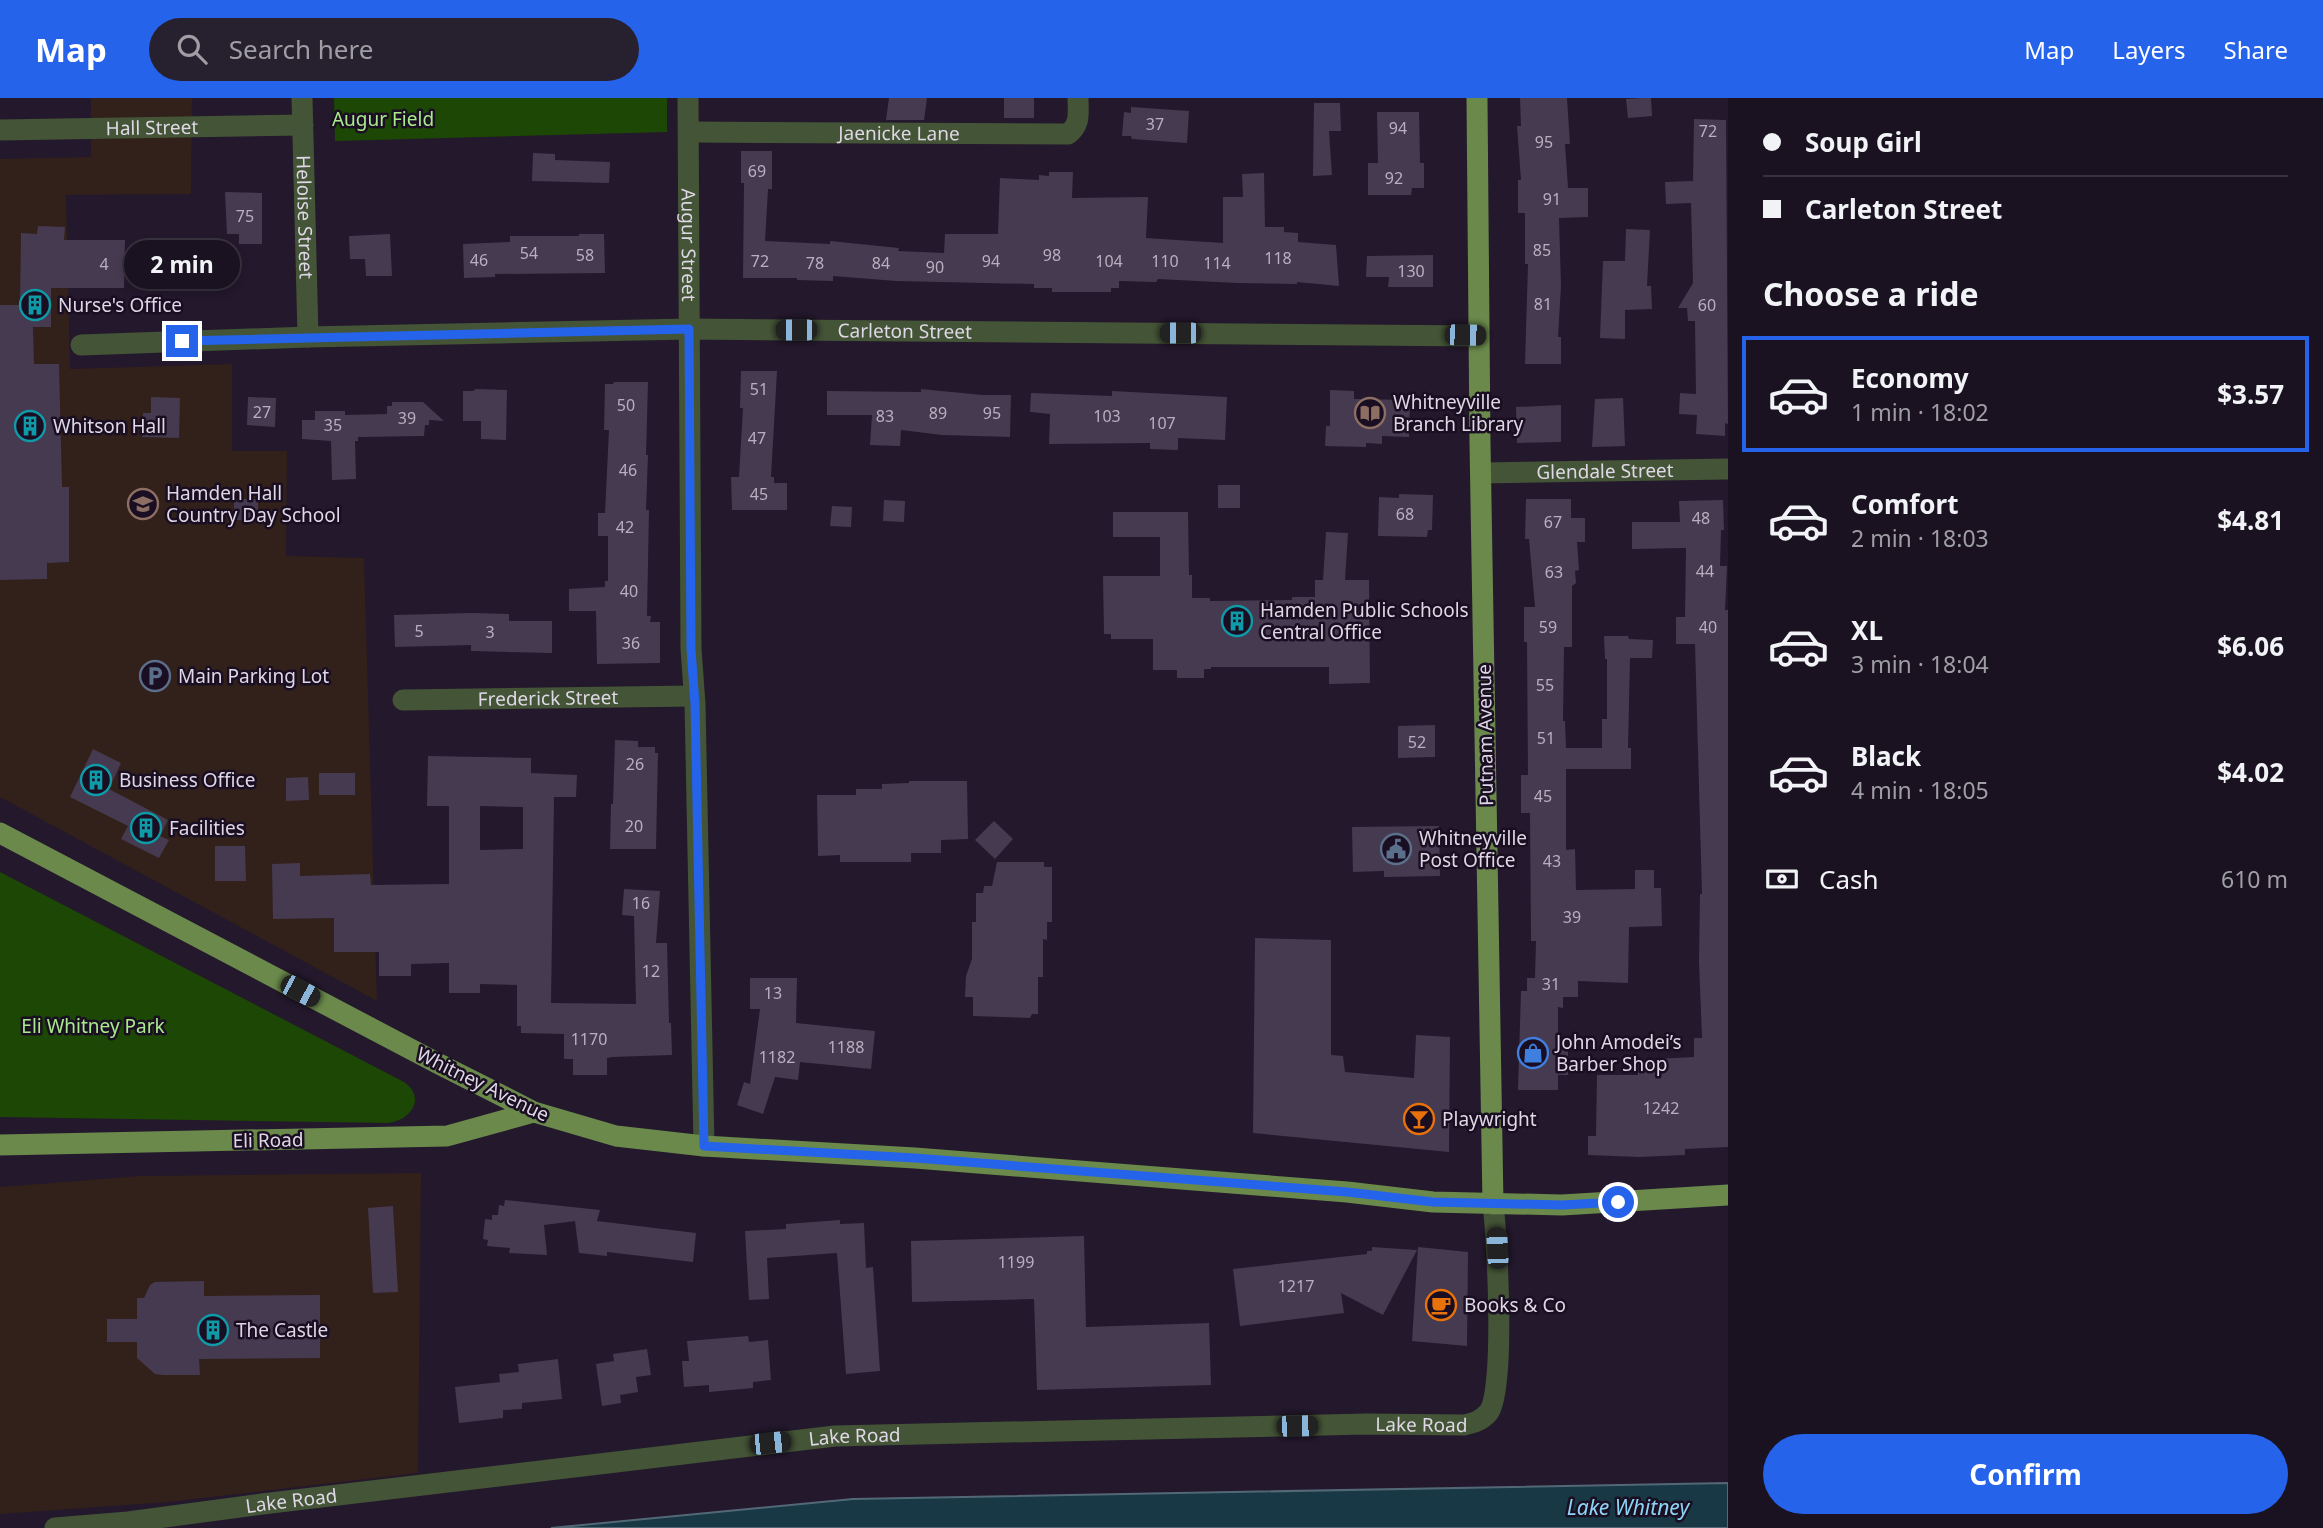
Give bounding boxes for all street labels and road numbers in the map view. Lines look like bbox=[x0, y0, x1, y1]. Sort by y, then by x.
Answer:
street label: Hall Street bbox=[105, 114, 199, 141]
street label: Jaenicke Lane bbox=[836, 120, 960, 146]
street label: Heloise Street bbox=[290, 155, 320, 279]
street label: Augur Street bbox=[675, 188, 702, 302]
street label: Carleton Street bbox=[838, 317, 972, 345]
street label: Glendale Street bbox=[1536, 457, 1674, 485]
street label: Putnam Avenue bbox=[1471, 664, 1499, 806]
street label: Frederick Street bbox=[478, 684, 619, 712]
street label: Whitney Avenue bbox=[412, 1041, 554, 1127]
street label: Eli Road bbox=[232, 1126, 304, 1154]
street label: Lake Road bbox=[1375, 1411, 1468, 1438]
street label: Lake Road bbox=[807, 1422, 901, 1452]
street label: Lake Road bbox=[244, 1482, 339, 1519]

